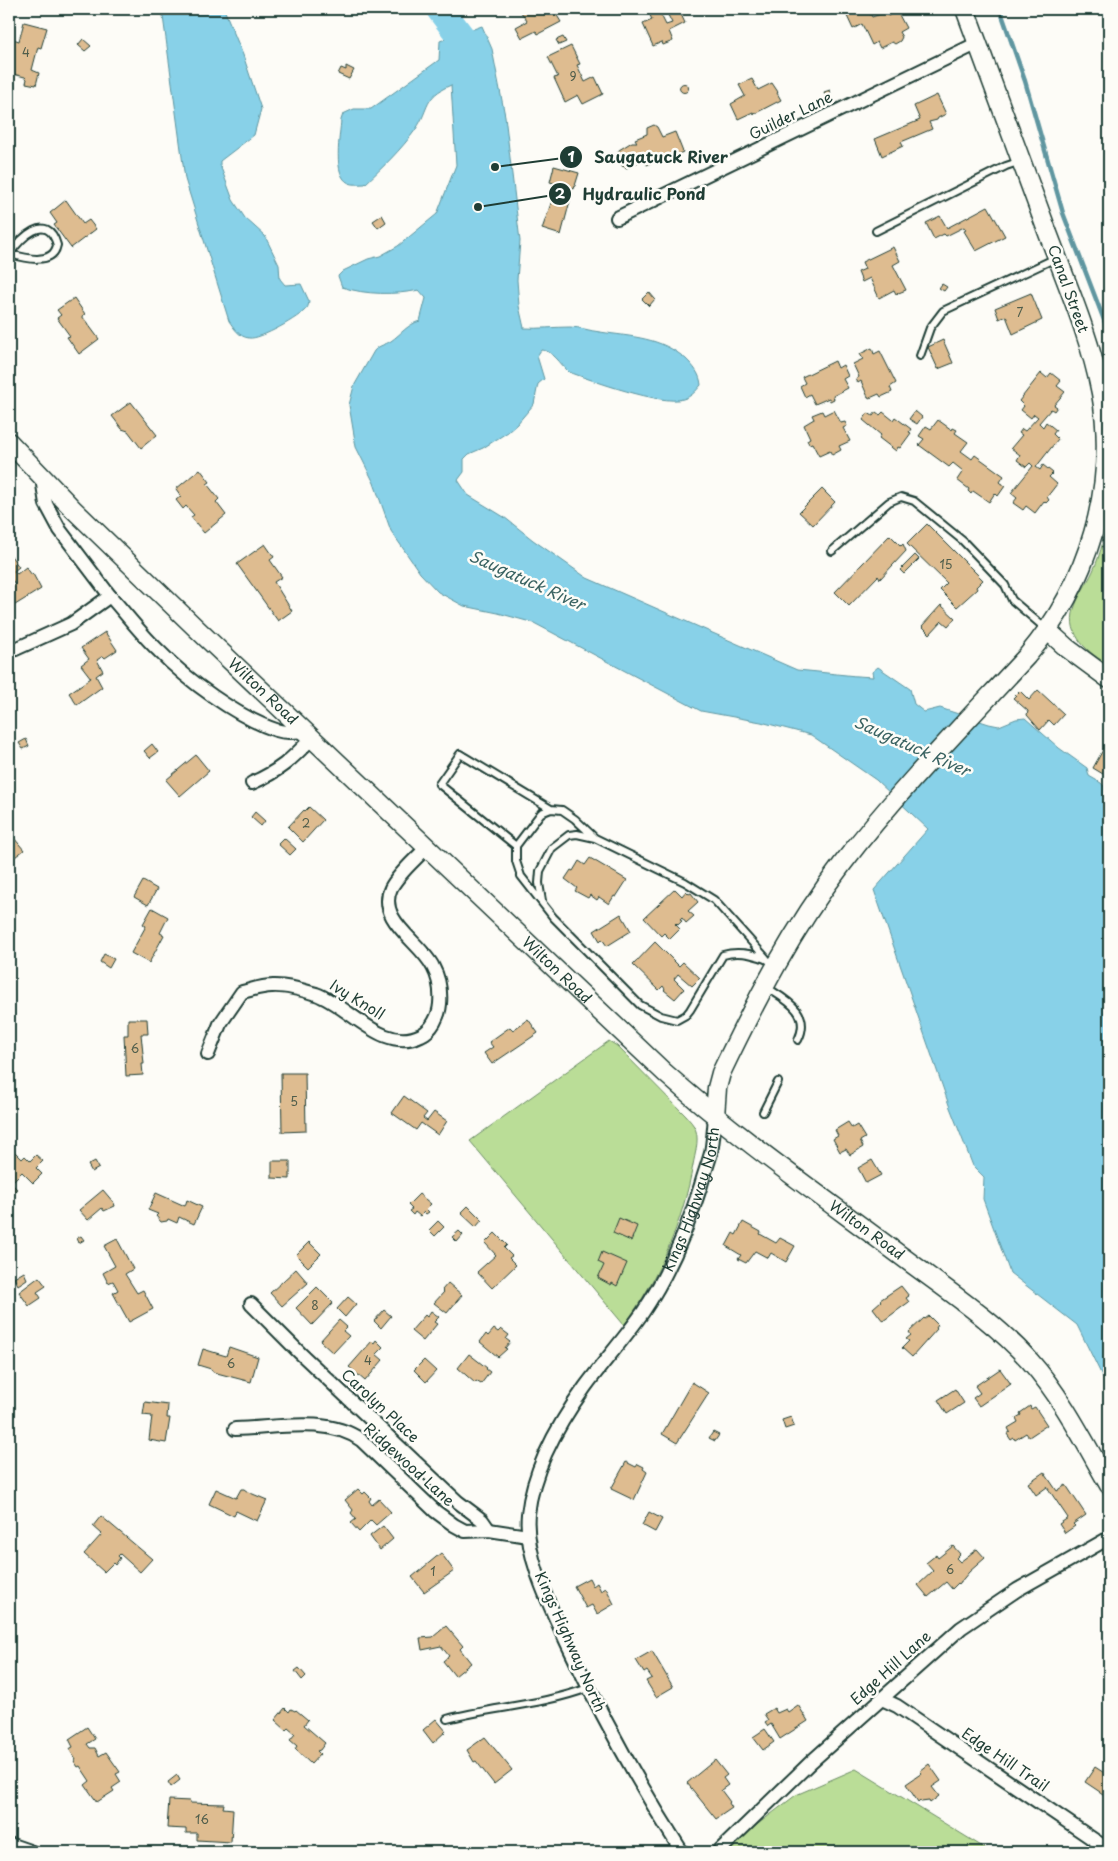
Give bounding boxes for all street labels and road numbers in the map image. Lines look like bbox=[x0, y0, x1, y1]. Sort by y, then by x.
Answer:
street label: Guilder Lane bbox=[745, 84, 836, 145]
street label: Canal Street bbox=[1043, 241, 1096, 336]
street label: Wilton Road bbox=[224, 651, 304, 729]
street label: Wilton Road bbox=[517, 930, 598, 1008]
street label: Ivy Knoll bbox=[326, 973, 390, 1025]
street label: Kings Highway North bbox=[656, 1126, 724, 1275]
street label: Wilton Road bbox=[825, 1193, 910, 1265]
street label: Carolyn Place bbox=[337, 1363, 425, 1447]
street label: Ridgewood Lane bbox=[359, 1417, 461, 1511]
street label: Kings Highway North bbox=[530, 1567, 613, 1715]
street label: Edge Hill Lane bbox=[844, 1624, 936, 1710]
street label: Edge Hill Trail bbox=[958, 1721, 1054, 1797]

